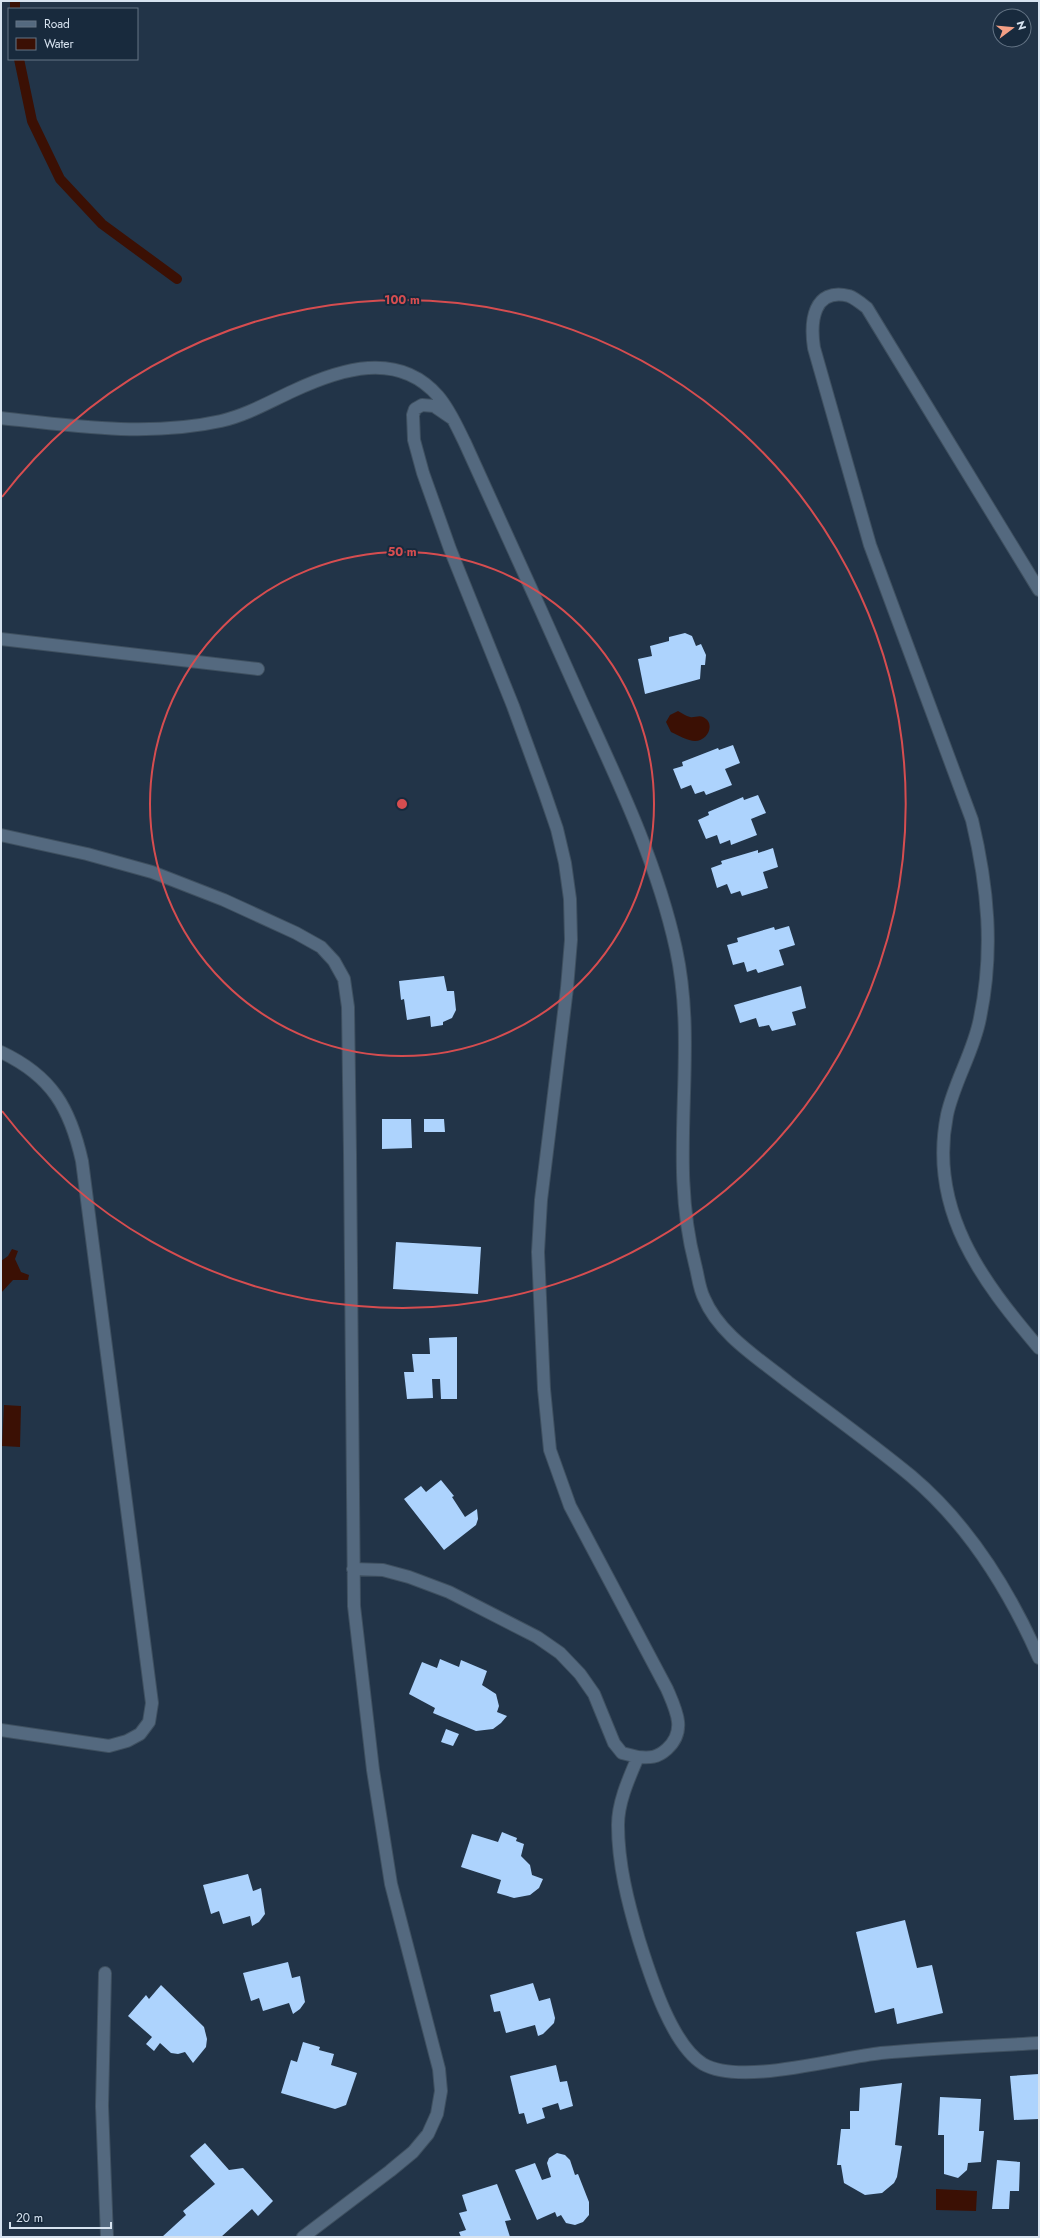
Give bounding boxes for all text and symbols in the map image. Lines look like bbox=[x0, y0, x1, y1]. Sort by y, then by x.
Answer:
legend bbox=[8, 8, 138, 60]
north arrow bbox=[992, 8, 1032, 48]
text: Road bbox=[44, 15, 70, 33]
text: N bbox=[1013, 19, 1031, 32]
text: Water bbox=[44, 35, 75, 53]
text: 100 m bbox=[384, 291, 420, 309]
text: 50 m bbox=[387, 543, 417, 561]
centre of rings bbox=[395, 797, 409, 811]
scale bar bbox=[10, 2204, 111, 2230]
text: 20 m bbox=[16, 2209, 43, 2227]

